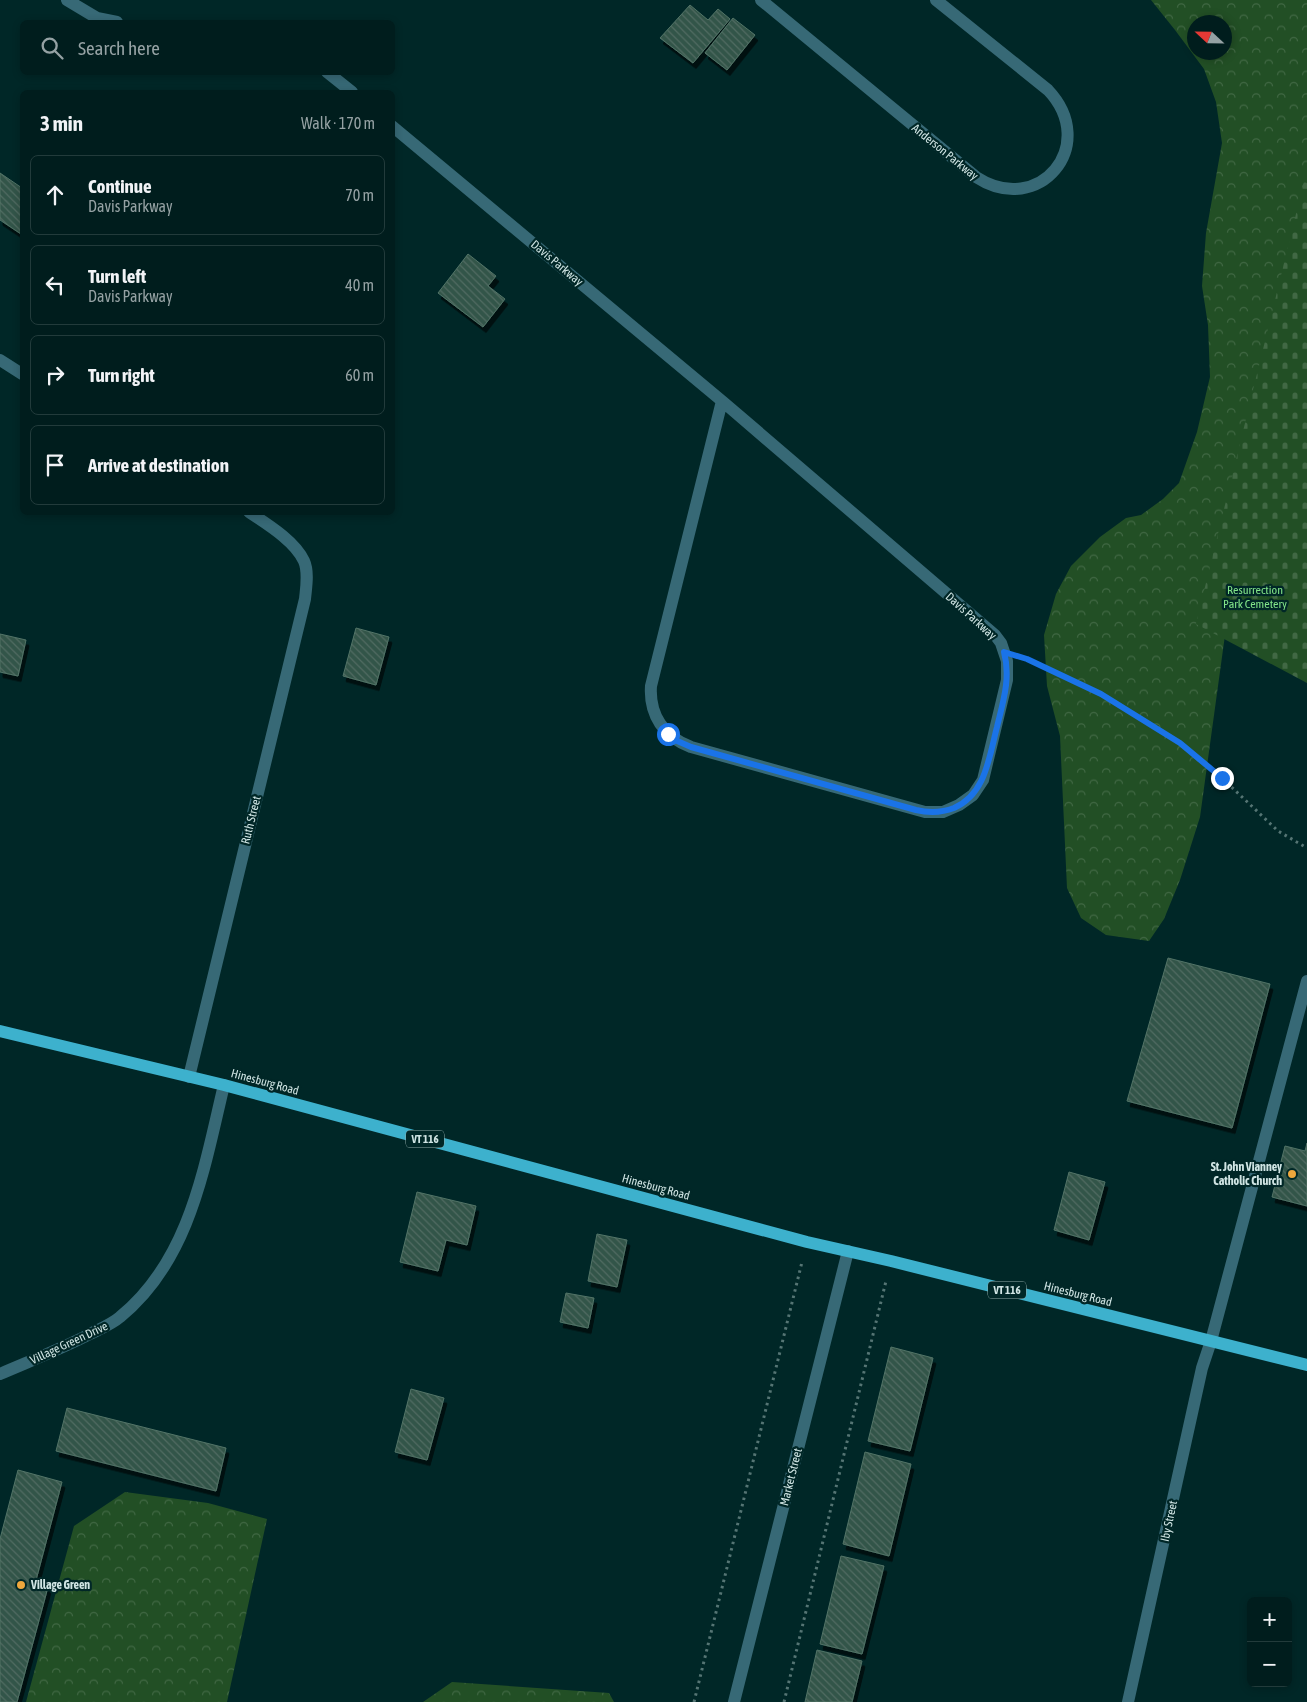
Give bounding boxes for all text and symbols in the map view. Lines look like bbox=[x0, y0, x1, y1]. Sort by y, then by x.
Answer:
north arrow bbox=[1187, 15, 1232, 60]
search box bbox=[20, 20, 395, 75]
icon: search bbox=[38, 34, 66, 62]
text: Search here bbox=[78, 37, 160, 59]
text: 3 min bbox=[40, 111, 83, 135]
text: Walk · 170 m bbox=[301, 114, 375, 132]
street label: Anderson Parkway bbox=[909, 121, 981, 183]
text: Continue bbox=[88, 175, 152, 197]
icon: ahead bbox=[41, 181, 69, 209]
text: 70 m bbox=[345, 186, 374, 204]
text: Davis Parkway bbox=[88, 197, 173, 215]
street label: Davis Parkway bbox=[528, 237, 586, 289]
text: Turn left bbox=[88, 265, 146, 287]
icon: left bbox=[41, 271, 69, 299]
text: 40 m bbox=[345, 276, 374, 294]
text: Davis Parkway bbox=[88, 287, 173, 305]
icon: right bbox=[41, 361, 69, 389]
text: Turn right bbox=[88, 364, 155, 386]
text: 60 m bbox=[345, 366, 374, 384]
icon: arrive bbox=[41, 451, 69, 479]
text: Arrive at destination bbox=[88, 454, 229, 476]
park label: Resurrection Park Cemetery bbox=[1223, 583, 1287, 611]
street label: Davis Parkway bbox=[943, 590, 999, 642]
route start bbox=[657, 723, 680, 746]
route end bbox=[1211, 767, 1234, 790]
street label: Ruth Street bbox=[238, 794, 264, 845]
street label: Hinesburg Road bbox=[230, 1066, 300, 1098]
road number: VT 116 bbox=[406, 1130, 444, 1148]
place label: St. John Vianney Catholic Church bbox=[1211, 1160, 1282, 1188]
marker: St. John Vianney Catholic Church bbox=[1286, 1168, 1298, 1180]
street label: Hinesburg Road bbox=[621, 1171, 691, 1203]
street label: Hinesburg Road bbox=[1043, 1279, 1113, 1309]
road number: VT 116 bbox=[988, 1282, 1026, 1298]
street label: Village Green Drive bbox=[28, 1319, 110, 1367]
street label: Market Street bbox=[777, 1446, 805, 1507]
street label: Iby Street bbox=[1158, 1499, 1180, 1543]
place label: Village Green bbox=[30, 1578, 90, 1592]
marker: Village Green bbox=[15, 1579, 27, 1591]
map controls bbox=[1247, 1597, 1292, 1687]
button: + bbox=[1247, 1597, 1292, 1642]
button: − bbox=[1247, 1642, 1292, 1687]

